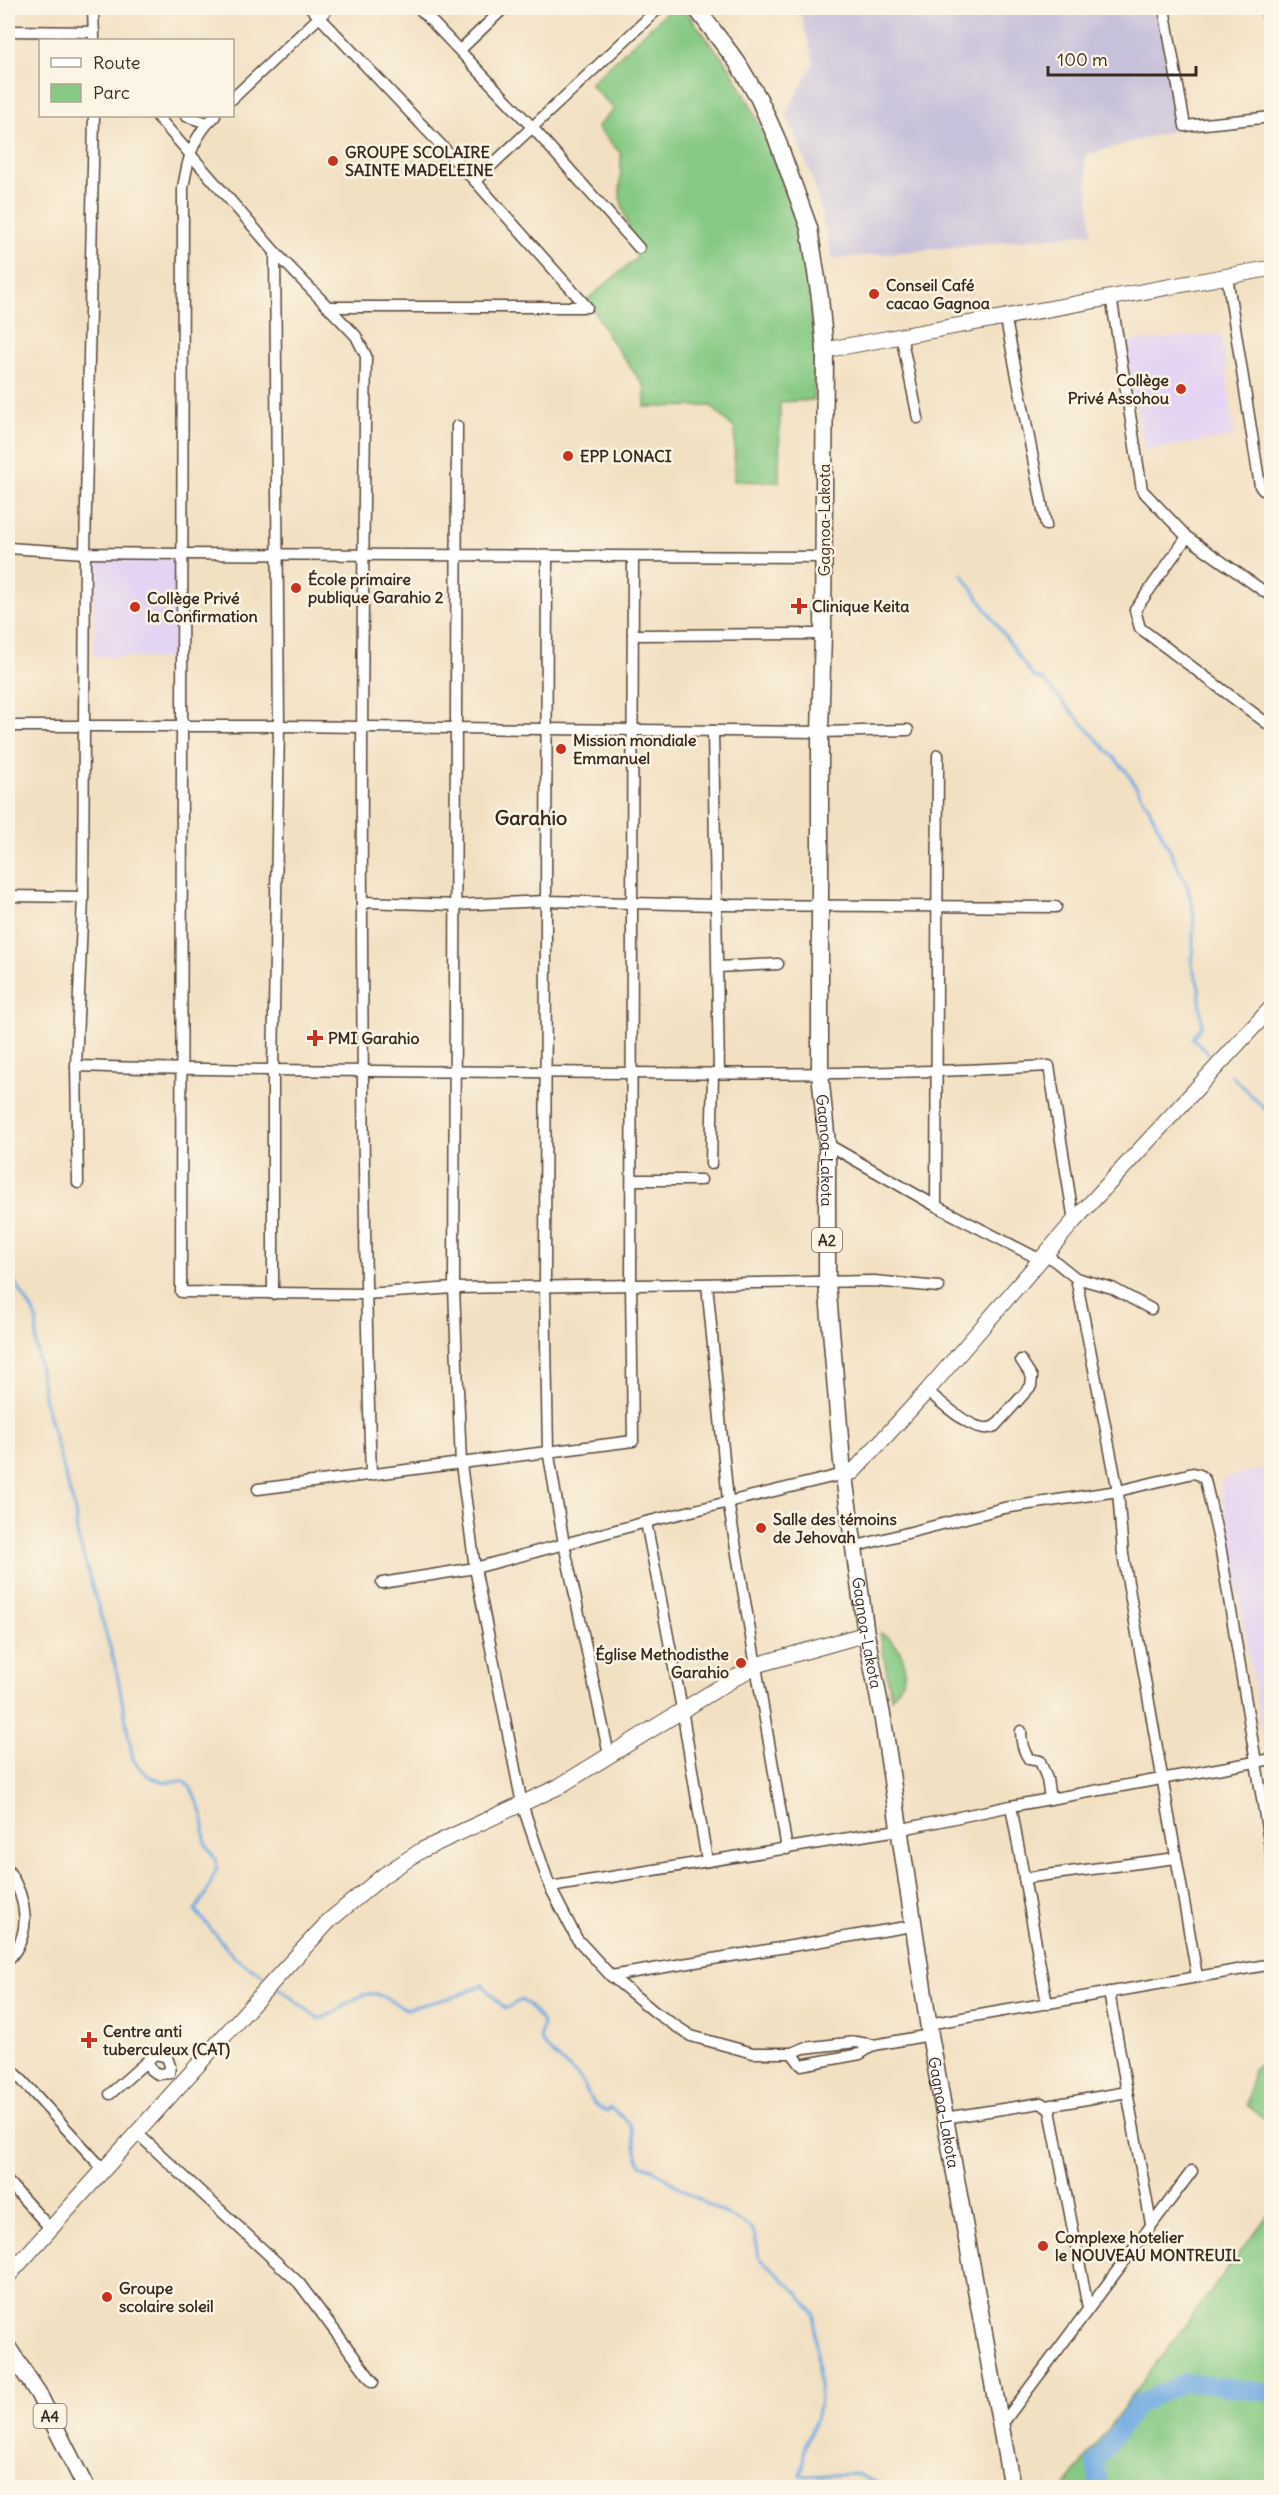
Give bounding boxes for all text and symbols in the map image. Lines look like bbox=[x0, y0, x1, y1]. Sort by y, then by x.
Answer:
legend bbox=[39, 39, 234, 117]
scale bar bbox=[1048, 39, 1196, 77]
text: 100 m bbox=[1057, 48, 1108, 71]
text: Route bbox=[93, 51, 141, 74]
text: Parc bbox=[93, 81, 130, 104]
place label: GROUPE SCOLAIRE SAINTE MADELEINE bbox=[345, 142, 493, 180]
marker: GROUPE SCOLAIRE SAINTE MADELEINE bbox=[326, 154, 340, 168]
place label: Conseil Café cacao Gagnoa bbox=[886, 275, 990, 314]
marker: Conseil Café cacao Gagnoa bbox=[867, 287, 881, 301]
place label: Collège Privé Assohou bbox=[1068, 370, 1170, 408]
marker: Collège Privé Assohou bbox=[1174, 382, 1188, 396]
place label: EPP LONACI bbox=[580, 446, 672, 466]
marker: EPP LONACI bbox=[561, 449, 575, 463]
street label: Gagnoa-Lakota bbox=[814, 464, 834, 576]
place label: École primaire publique Garahio 2 bbox=[308, 569, 444, 608]
marker: École primaire publique Garahio 2 bbox=[289, 581, 303, 595]
place label: Collège Privé la Confirmation bbox=[147, 588, 258, 626]
place label: Clinique Keita bbox=[812, 596, 909, 617]
marker: Clinique Keita bbox=[790, 597, 808, 615]
marker: Collège Privé la Confirmation bbox=[128, 600, 142, 614]
place label: Mission mondiale Emmanuel bbox=[573, 730, 697, 768]
marker: Mission mondiale Emmanuel bbox=[554, 742, 568, 756]
district label: Garahio bbox=[495, 805, 567, 830]
place label: PMI Garahio bbox=[328, 1028, 419, 1048]
marker: PMI Garahio bbox=[306, 1029, 324, 1047]
street label: Gagnoa-Lakota bbox=[812, 1093, 837, 1207]
road number: A2 bbox=[812, 1228, 842, 1252]
place label: Salle des témoins de Jehovah bbox=[773, 1509, 897, 1547]
marker: Salle des témoins de Jehovah bbox=[754, 1521, 768, 1535]
street label: Gagnoa-Lakota bbox=[848, 1576, 887, 1690]
place label: Église Methodisthe Garahio bbox=[595, 1644, 729, 1682]
marker: Église Methodisthe Garahio bbox=[734, 1656, 748, 1670]
place label: Centre anti tuberculeux (CAT) bbox=[103, 2021, 230, 2060]
marker: Centre anti tuberculeux (CAT) bbox=[80, 2031, 98, 2049]
street label: Gagnoa-Lakota bbox=[924, 2055, 964, 2170]
place label: Complexe hotelier le NOUVEAU MONTREUIL bbox=[1055, 2227, 1241, 2265]
marker: Complexe hotelier le NOUVEAU MONTREUIL bbox=[1036, 2239, 1050, 2253]
place label: Groupe scolaire soleil bbox=[119, 2278, 214, 2316]
marker: Groupe scolaire soleil bbox=[100, 2290, 114, 2304]
road number: A4 bbox=[34, 2404, 66, 2428]

